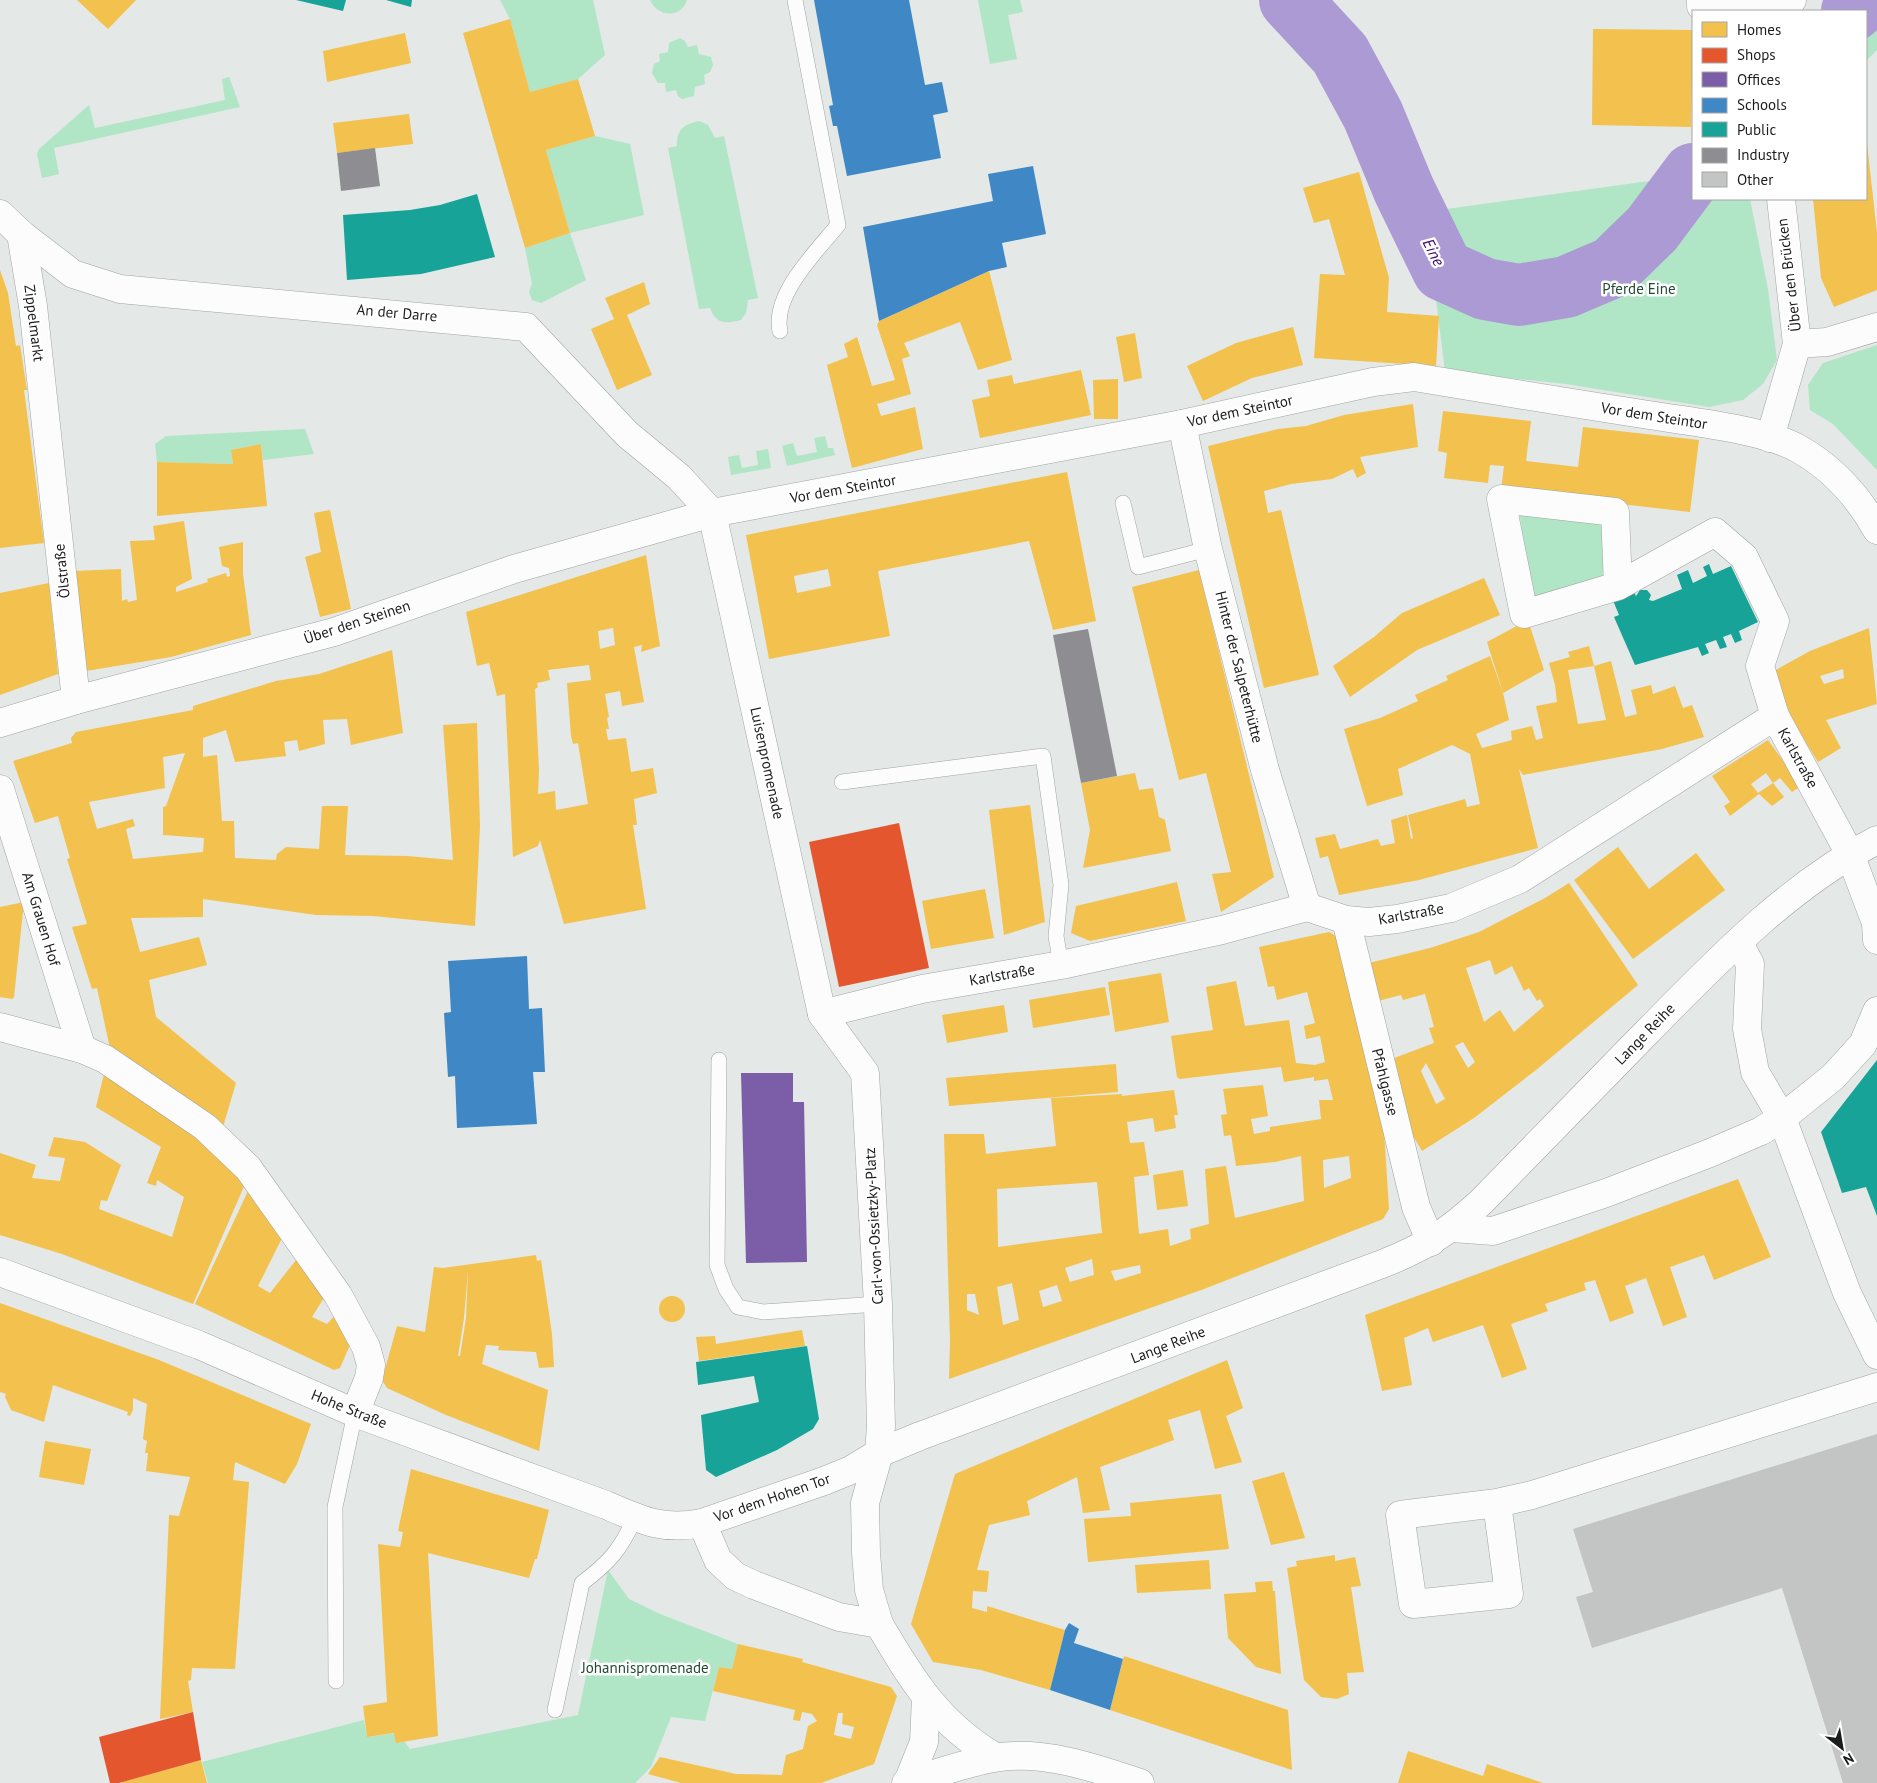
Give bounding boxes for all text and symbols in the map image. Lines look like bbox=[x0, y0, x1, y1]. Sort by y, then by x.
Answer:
legend bbox=[1692, 10, 1867, 200]
text: Homes bbox=[1737, 20, 1781, 39]
text: Shops bbox=[1737, 45, 1776, 64]
text: Offices bbox=[1737, 70, 1781, 89]
text: Schools bbox=[1737, 95, 1787, 114]
text: Public bbox=[1737, 120, 1776, 139]
text: Industry bbox=[1737, 145, 1789, 164]
text: Other bbox=[1737, 170, 1773, 189]
street label: Über den Brücken bbox=[1772, 217, 1805, 333]
water label: Eine bbox=[1419, 235, 1450, 270]
park label: Pferde Eine bbox=[1602, 279, 1676, 298]
street label: Zippelmarkt bbox=[20, 283, 49, 363]
street label: An der Darre bbox=[356, 300, 438, 325]
street label: Vor dem Steintor bbox=[1184, 390, 1294, 431]
street label: Vor dem Steintor bbox=[1599, 398, 1709, 433]
street label: Vor dem Steintor bbox=[787, 470, 897, 507]
street label: Ölstraße bbox=[49, 543, 74, 599]
street label: Hinter der Salpeterhütte bbox=[1211, 589, 1268, 745]
street label: Über den Steinen bbox=[301, 595, 413, 648]
street label: Luisenpromenade bbox=[746, 705, 789, 821]
street label: Karlstraße bbox=[1774, 724, 1823, 791]
street label: Am Grauen Hof bbox=[18, 870, 65, 969]
street label: Karlstraße bbox=[1377, 898, 1445, 929]
street label: Karlstraße bbox=[968, 959, 1036, 990]
street label: Lange Reihe bbox=[1611, 999, 1679, 1068]
street label: Pfahlgasse bbox=[1368, 1046, 1403, 1118]
street label: Carl-von-Ossietzky-Platz bbox=[860, 1147, 887, 1305]
street label: Lange Reihe bbox=[1128, 1322, 1208, 1367]
street label: Hohe Straße bbox=[309, 1385, 390, 1432]
street label: Vor dem Hohen Tor bbox=[710, 1469, 833, 1527]
park label: Johannispromenade bbox=[580, 1658, 709, 1677]
north arrow bbox=[1817, 1723, 1867, 1773]
text: N bbox=[1840, 1749, 1857, 1769]

